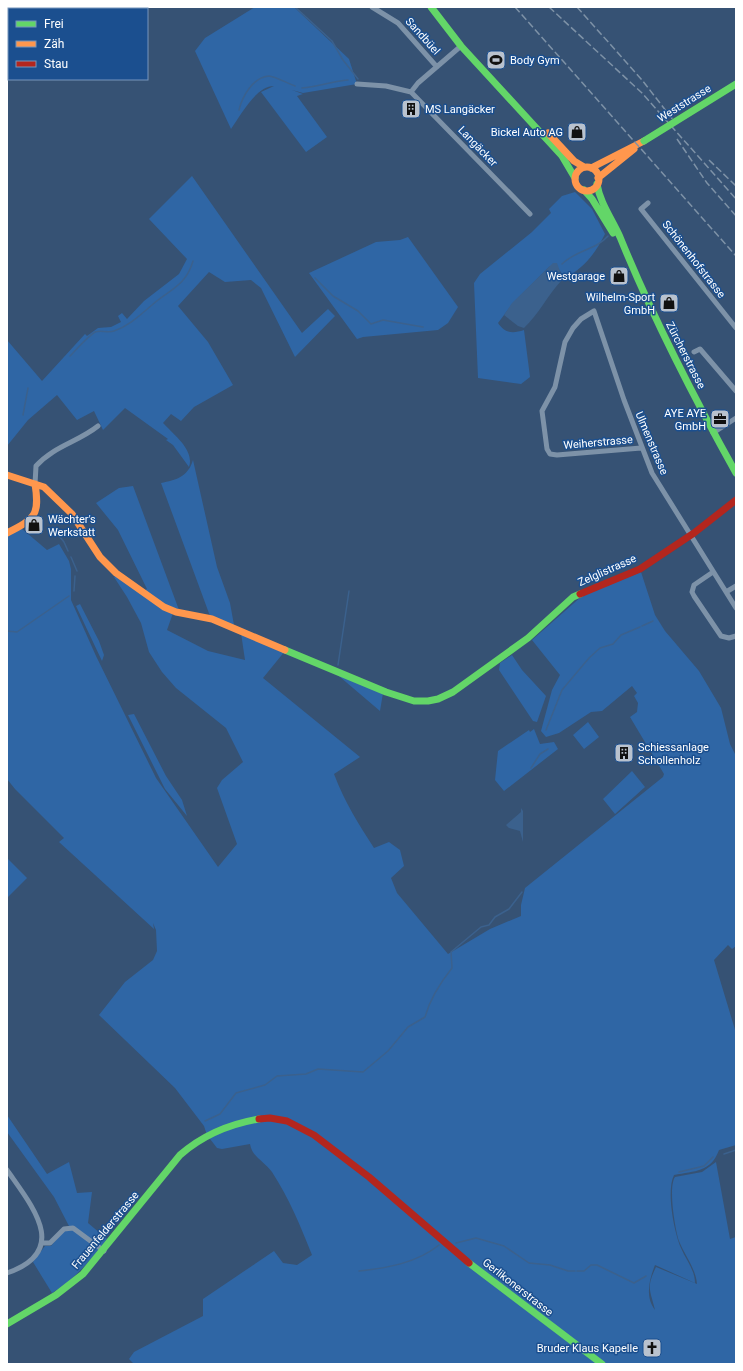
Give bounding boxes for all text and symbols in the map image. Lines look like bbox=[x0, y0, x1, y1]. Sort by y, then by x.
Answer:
legend bbox=[8, 8, 148, 80]
street label: Sandbüel bbox=[403, 15, 443, 58]
text: Frei bbox=[44, 17, 64, 31]
text: Zäh bbox=[44, 37, 64, 51]
sports icon: Body Gym bbox=[485, 49, 507, 71]
place label: Body Gym bbox=[510, 54, 560, 67]
text: Stau bbox=[44, 57, 68, 71]
street label: Weststrasse bbox=[655, 82, 714, 125]
building icon: MS Langäcker bbox=[400, 98, 422, 120]
place label: MS Langäcker bbox=[425, 103, 495, 116]
shop icon: Bickel Auto AG bbox=[566, 121, 588, 143]
street label: Langäcker bbox=[455, 124, 500, 169]
place label: Bickel Auto AG bbox=[491, 126, 563, 139]
street label: Schönenhofstrasse bbox=[659, 218, 728, 301]
shop icon: Westgarage bbox=[608, 265, 630, 287]
place label: Westgarage bbox=[547, 270, 605, 283]
place label: Wilhelm-Sport GmbH bbox=[586, 291, 655, 317]
shop icon: Wilhelm-Sport GmbH bbox=[658, 292, 680, 314]
street label: Zürcherstrasse bbox=[663, 320, 708, 391]
place label: AYE AYE GmbH bbox=[664, 407, 706, 433]
office icon: AYE AYE GmbH bbox=[709, 408, 731, 430]
street label: Ulmenstrasse bbox=[632, 410, 671, 477]
street label: Weiherstrasse bbox=[563, 433, 633, 452]
place label: Wächter's Werkstatt bbox=[48, 513, 96, 539]
shop icon: Wächter's Werkstatt bbox=[23, 514, 45, 536]
street label: Zelglistrasse bbox=[576, 552, 639, 589]
place label: Schiessanlage Schollenholz bbox=[638, 741, 709, 767]
building icon: Schiessanlage Schollenholz bbox=[613, 742, 635, 764]
street label: Frauenfelderstrasse bbox=[69, 1189, 142, 1272]
street label: Gerlikonerstrasse bbox=[480, 1256, 556, 1319]
church icon: Bruder Klaus Kapelle bbox=[641, 1337, 663, 1359]
place label: Bruder Klaus Kapelle bbox=[537, 1342, 638, 1355]

